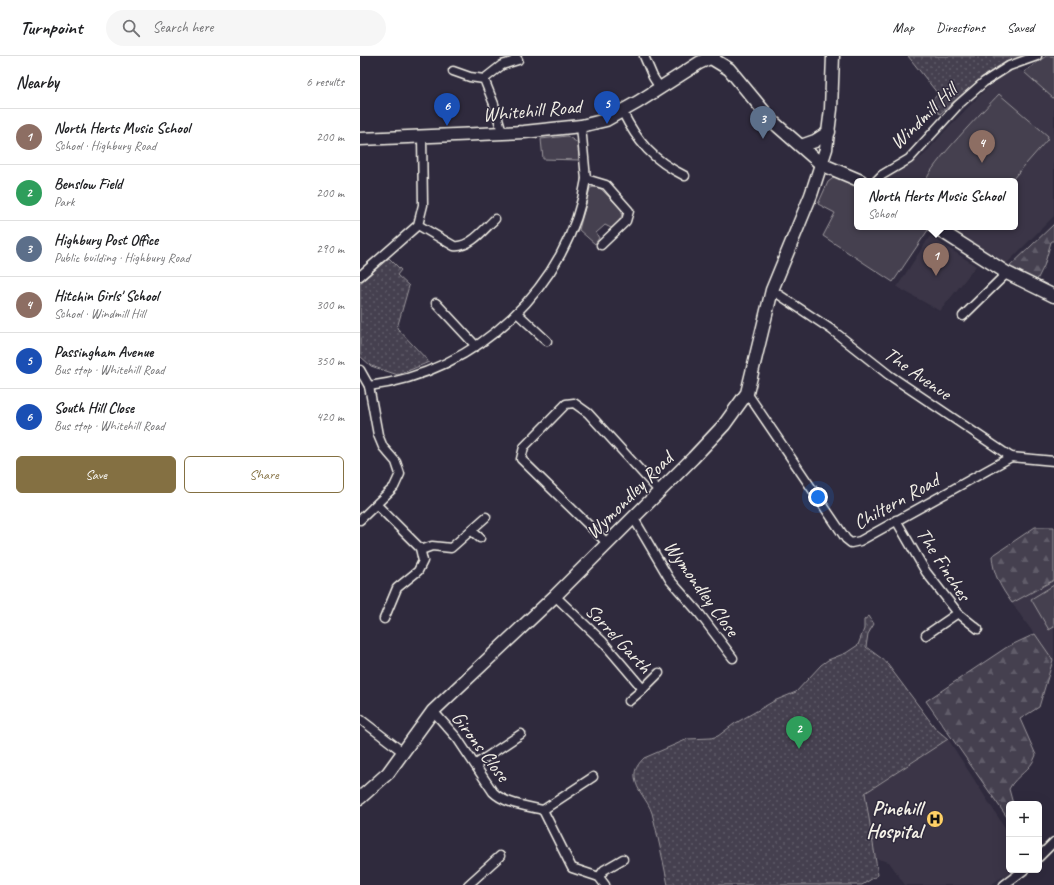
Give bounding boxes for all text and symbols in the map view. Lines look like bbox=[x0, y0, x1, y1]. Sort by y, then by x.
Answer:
search box bbox=[106, 10, 386, 46]
text: Turnpoint bbox=[20, 16, 82, 40]
icon: search bbox=[120, 17, 142, 39]
text: Search here bbox=[152, 18, 214, 37]
text: Map bbox=[893, 19, 914, 36]
text: Directions bbox=[936, 19, 985, 36]
text: Saved bbox=[1007, 19, 1034, 36]
text: Nearby bbox=[16, 72, 59, 93]
text: 6 results bbox=[306, 74, 344, 90]
street label: Windmill Hill bbox=[884, 76, 965, 154]
pin: 5 bbox=[594, 91, 620, 124]
pin: 6 bbox=[434, 93, 460, 126]
street label: Whitehill Road bbox=[482, 93, 586, 127]
pin: 3 bbox=[750, 106, 776, 139]
text: North Herts Music School bbox=[54, 119, 190, 138]
text: 1 bbox=[26, 129, 32, 145]
text: 200 m bbox=[316, 129, 344, 145]
pin: 4 bbox=[969, 130, 995, 163]
text: School · Highbury Road bbox=[54, 138, 156, 154]
text: Benslow Field bbox=[54, 175, 122, 194]
popup bbox=[854, 178, 1018, 230]
text: 2 bbox=[26, 185, 32, 201]
text: 200 m bbox=[316, 185, 344, 201]
text: North Herts Music School bbox=[868, 187, 1004, 206]
text: Park bbox=[54, 194, 75, 210]
text: School bbox=[868, 206, 896, 222]
text: Highbury Post Office bbox=[54, 231, 158, 250]
text: 3 bbox=[26, 241, 32, 257]
text: 290 m bbox=[316, 241, 344, 257]
pin: 1 bbox=[923, 243, 949, 276]
text: Public building · Highbury Road bbox=[54, 250, 190, 266]
text: Hitchin Girls' School bbox=[54, 287, 159, 306]
text: 4 bbox=[26, 297, 32, 313]
text: 300 m bbox=[316, 297, 344, 313]
text: School · Windmill Hill bbox=[54, 306, 145, 322]
street label: The Avenue bbox=[879, 341, 957, 406]
text: Passingham Avenue bbox=[54, 343, 153, 362]
text: 5 bbox=[26, 353, 32, 369]
text: 350 m bbox=[316, 353, 344, 369]
text: Bus stop · Whitehill Road bbox=[54, 362, 165, 378]
text: South Hill Close bbox=[54, 399, 134, 418]
text: 6 bbox=[26, 409, 32, 425]
text: 420 m bbox=[316, 409, 344, 425]
text: Bus stop · Whitehill Road bbox=[54, 418, 165, 434]
street label: Wymondley Road bbox=[580, 444, 681, 544]
button: Save bbox=[16, 456, 176, 493]
button: Share bbox=[184, 456, 344, 493]
street label: Chiltern Road bbox=[849, 466, 946, 535]
your location bbox=[808, 487, 828, 507]
street label: The Finches bbox=[911, 523, 978, 607]
street label: Wymondley Close bbox=[658, 535, 746, 642]
street label: Sorrel Garth bbox=[580, 598, 658, 679]
street label: Girons Close bbox=[446, 706, 516, 788]
pin: 2 bbox=[786, 716, 812, 749]
place label: Pinehill Hospital bbox=[866, 796, 926, 844]
map controls bbox=[1006, 801, 1042, 873]
button: + bbox=[1006, 801, 1042, 837]
hospital icon: Pinehill Hospital bbox=[925, 809, 945, 829]
button: − bbox=[1006, 837, 1042, 873]

